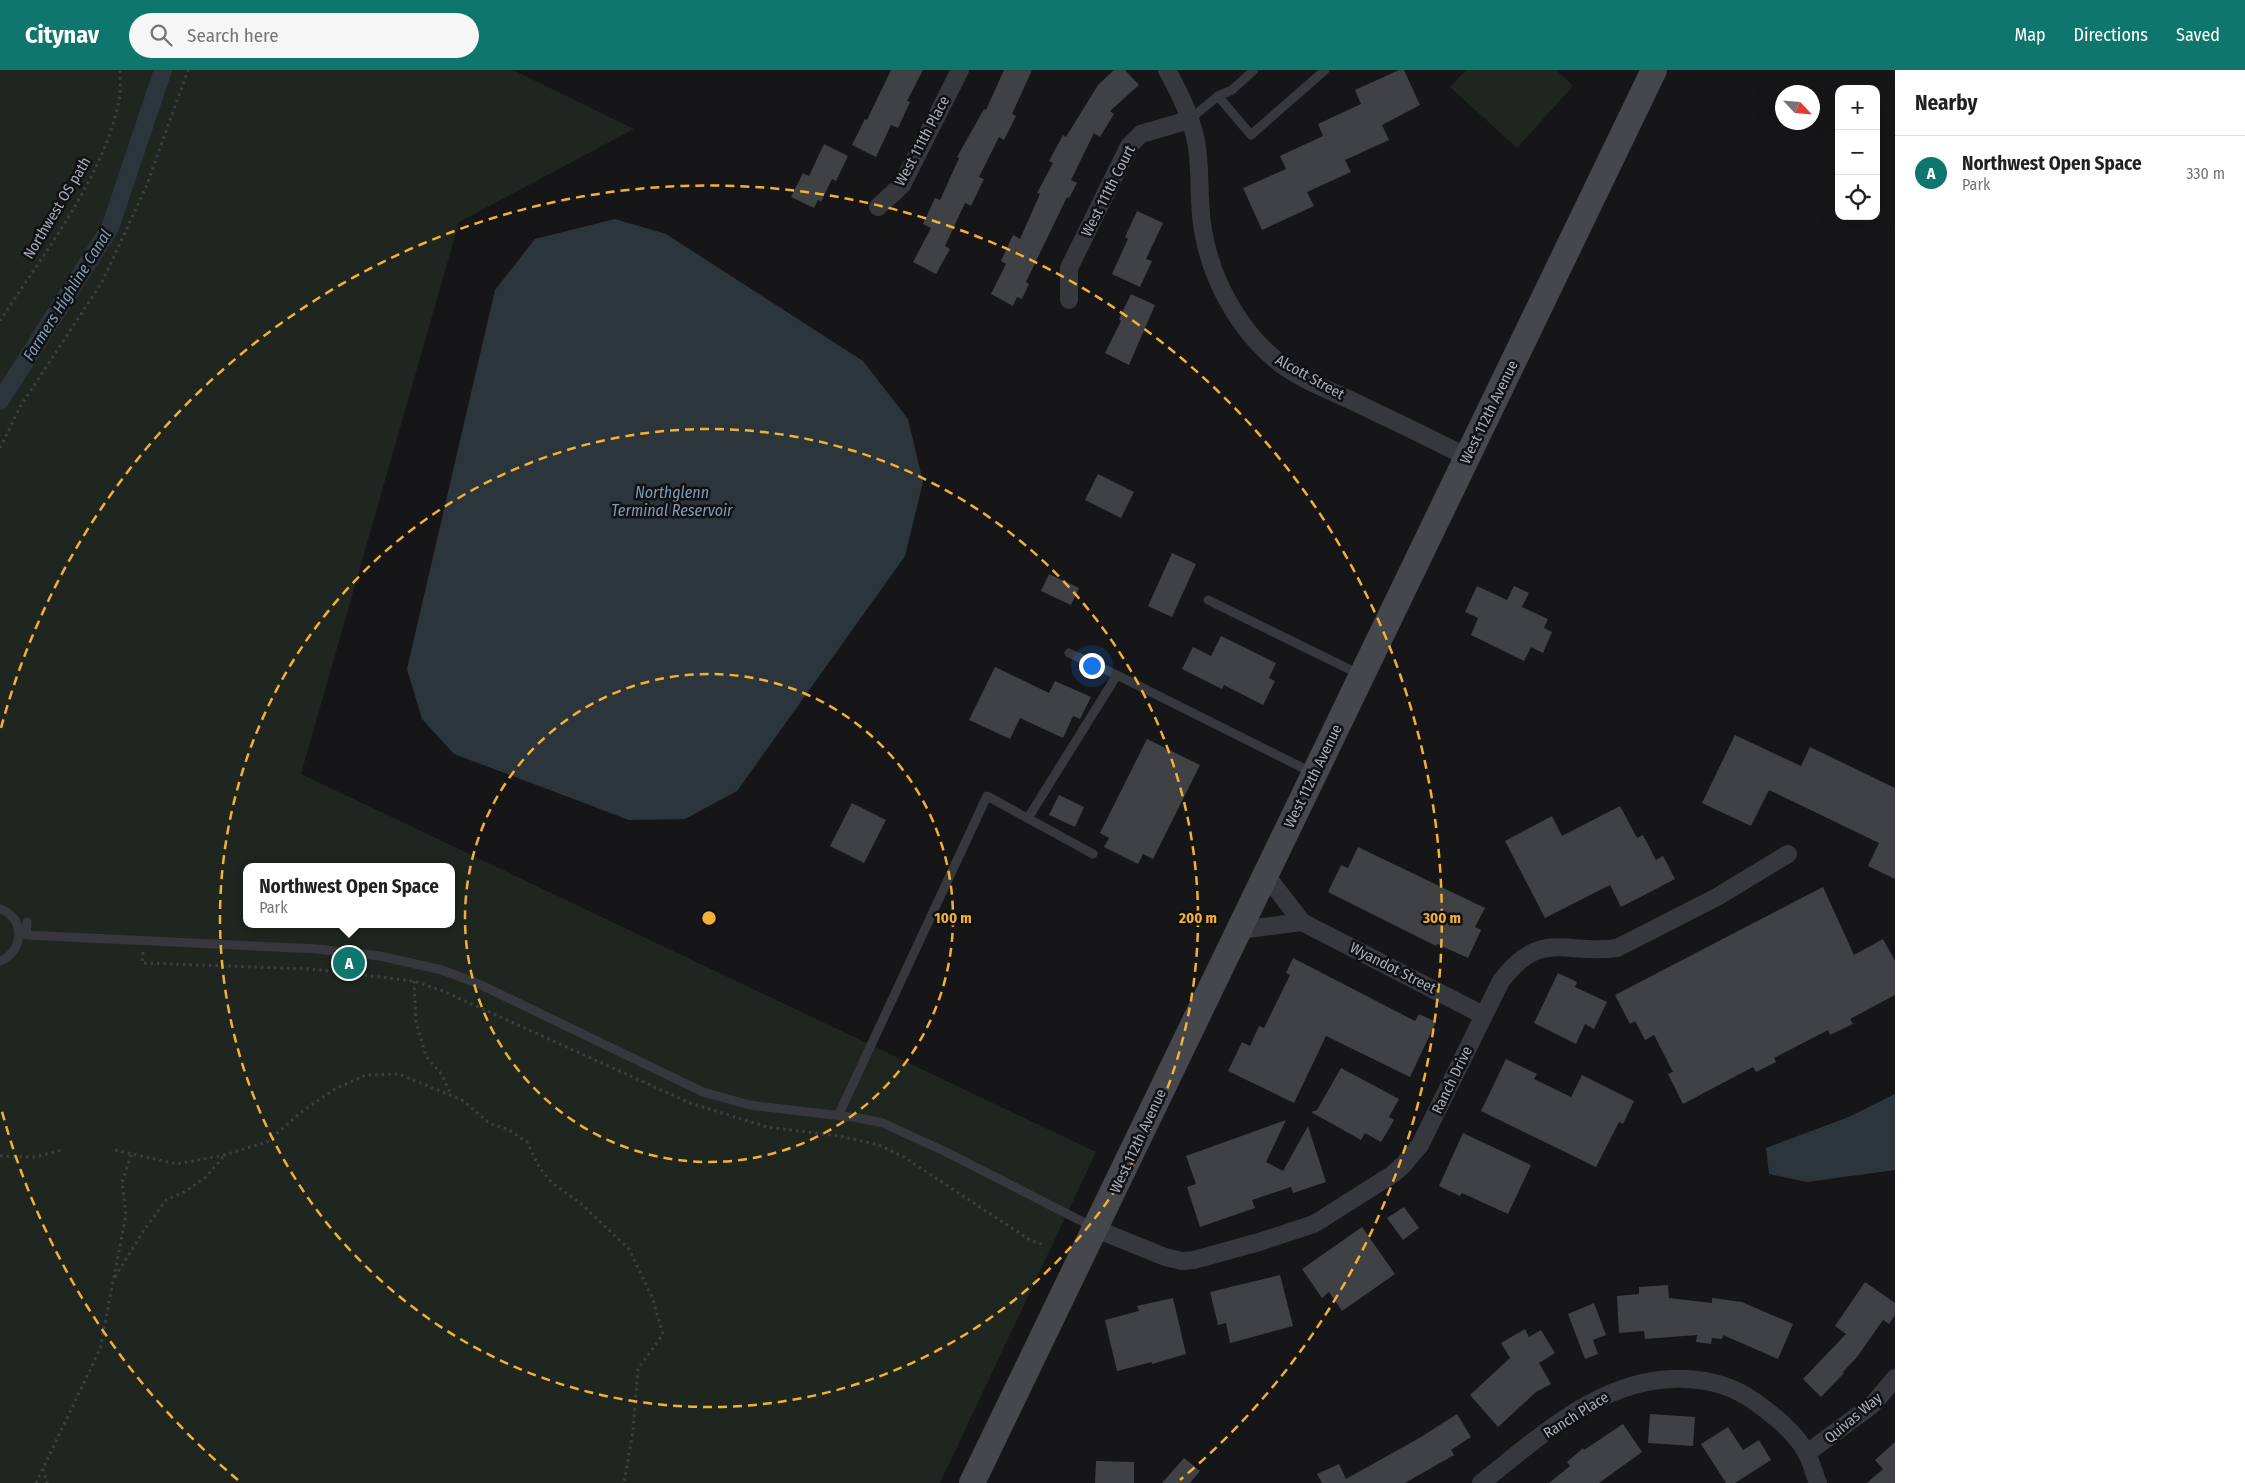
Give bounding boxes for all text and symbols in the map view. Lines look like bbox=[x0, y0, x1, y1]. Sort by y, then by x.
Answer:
search box bbox=[129, 13, 479, 58]
text: Citynav bbox=[25, 21, 99, 49]
icon: search bbox=[147, 21, 175, 49]
text: Search here bbox=[187, 24, 279, 47]
text: Map bbox=[2014, 24, 2046, 46]
text: Directions bbox=[2074, 24, 2148, 46]
text: Saved bbox=[2176, 24, 2220, 46]
north arrow bbox=[1775, 85, 1820, 130]
map controls bbox=[1835, 85, 1880, 220]
button: + bbox=[1835, 85, 1880, 130]
text: Nearby bbox=[1915, 90, 1977, 116]
street label: West 111th Place bbox=[891, 93, 953, 189]
button: − bbox=[1835, 130, 1880, 175]
street label: West 111th Court bbox=[1077, 142, 1139, 240]
text: Northwest Open Space bbox=[1962, 152, 2142, 175]
street label: Northwest OS path bbox=[20, 154, 94, 262]
text: A bbox=[1927, 164, 1935, 183]
text: 330 m bbox=[2186, 164, 2225, 183]
button: locate bbox=[1835, 175, 1880, 220]
text: Park bbox=[1962, 175, 1990, 194]
water label: Farmers Highline Canal bbox=[19, 226, 115, 364]
street label: Alcott Street bbox=[1272, 351, 1348, 403]
street label: West 112th Avenue bbox=[1456, 357, 1522, 467]
water label: Northglenn Terminal Reservoir bbox=[611, 483, 733, 520]
your location bbox=[1079, 653, 1105, 679]
street label: West 112th Avenue bbox=[1280, 721, 1346, 831]
popup bbox=[243, 863, 455, 928]
text: Northwest Open Space bbox=[259, 875, 439, 898]
text: Park bbox=[259, 898, 288, 917]
centre of rings bbox=[700, 909, 718, 927]
text: 100 m bbox=[934, 909, 972, 927]
text: 200 m bbox=[1178, 909, 1217, 927]
text: 300 m bbox=[1422, 909, 1461, 927]
street label: Wyandot Street bbox=[1347, 939, 1439, 997]
pin: A bbox=[333, 944, 365, 982]
street label: Ranch Drive bbox=[1428, 1043, 1476, 1117]
street label: West 112th Avenue bbox=[1106, 1086, 1170, 1196]
street label: Ranch Place bbox=[1540, 1388, 1612, 1442]
street label: Quivas Way bbox=[1821, 1389, 1886, 1447]

